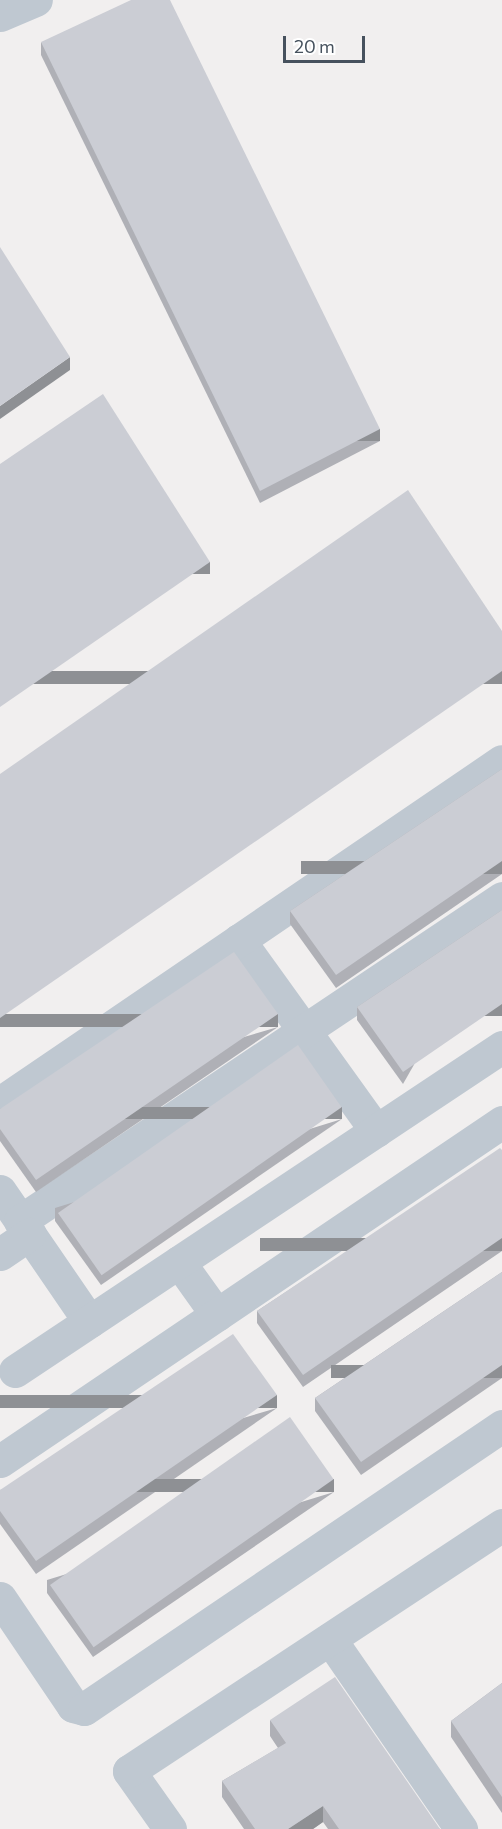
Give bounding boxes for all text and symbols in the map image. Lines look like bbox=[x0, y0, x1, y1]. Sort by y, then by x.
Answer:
scale bar bbox=[286, 24, 368, 62]
text: 20 m bbox=[294, 35, 335, 57]

